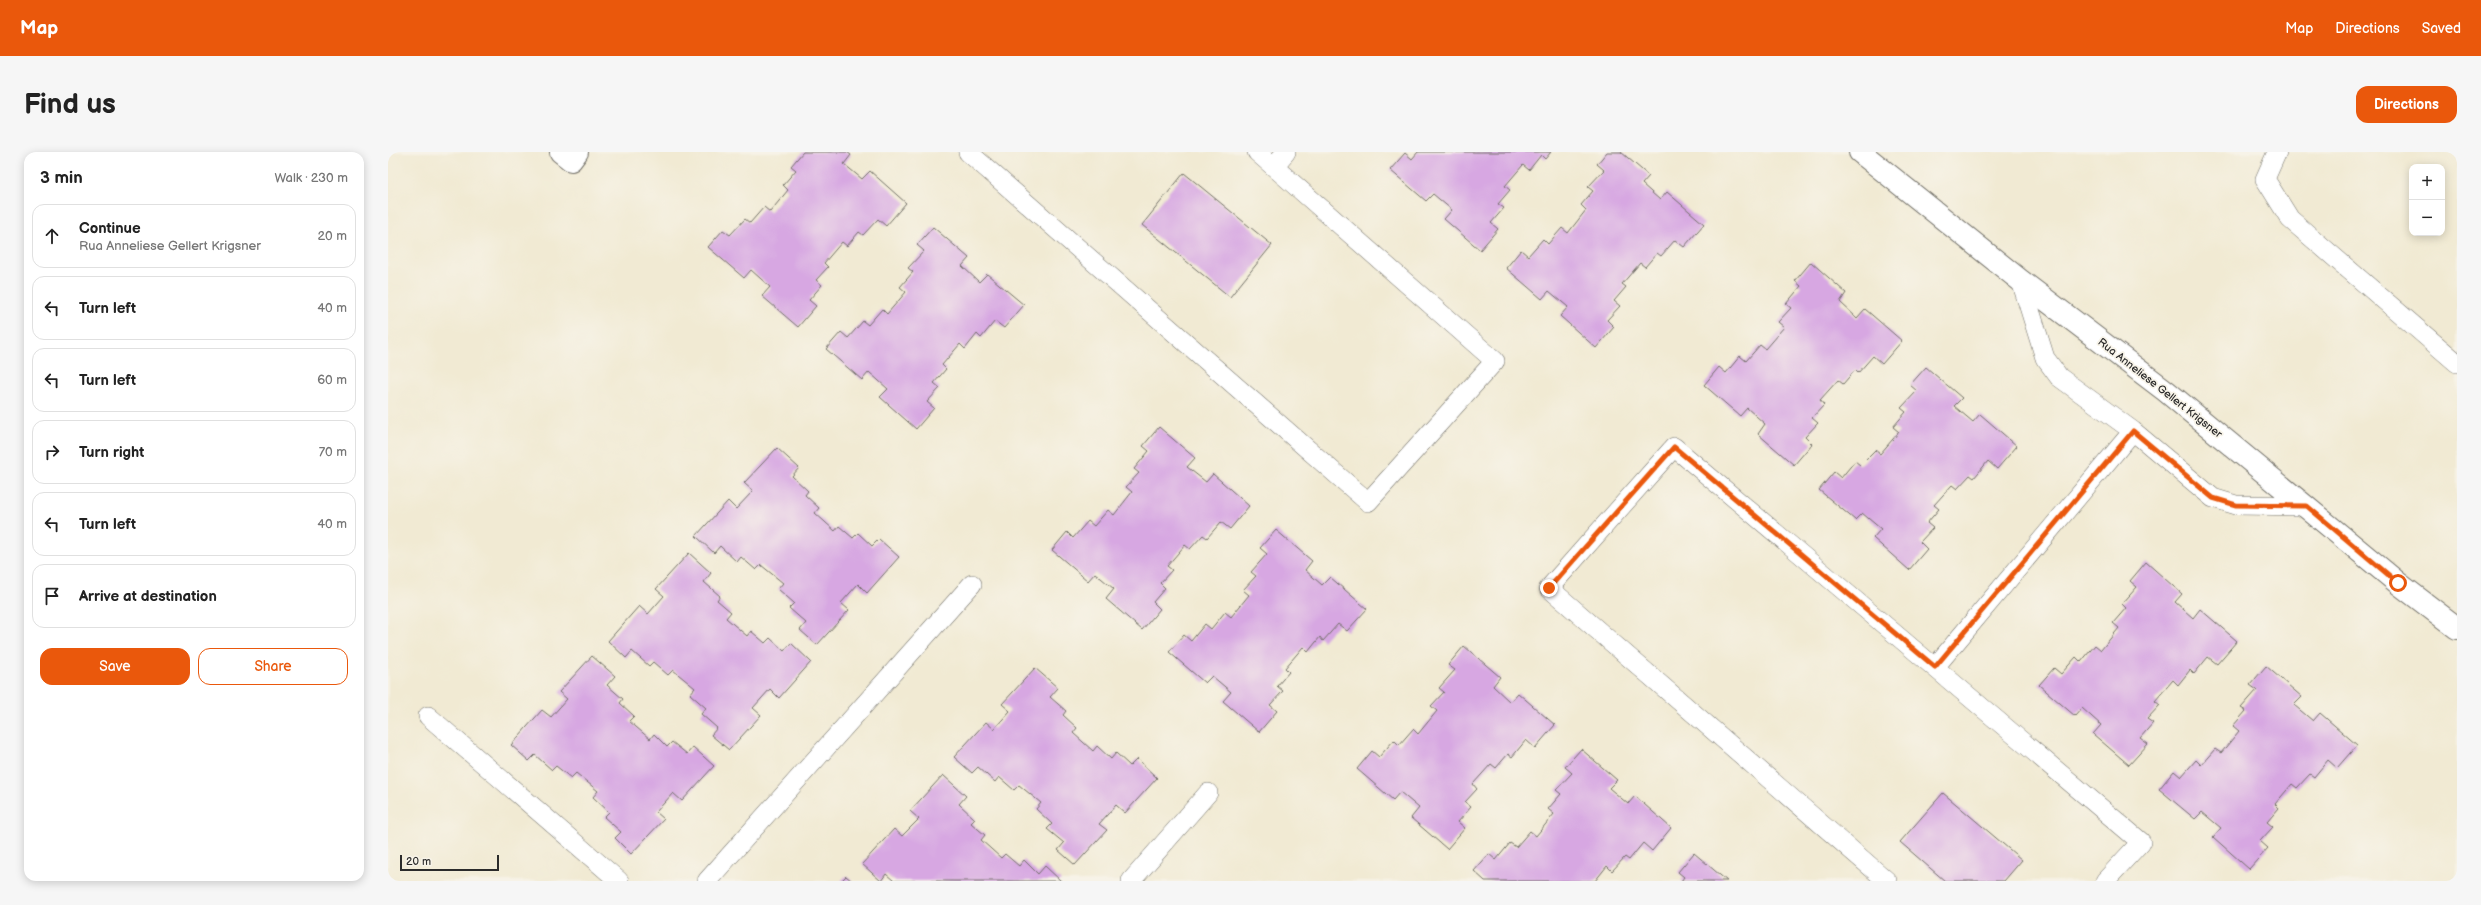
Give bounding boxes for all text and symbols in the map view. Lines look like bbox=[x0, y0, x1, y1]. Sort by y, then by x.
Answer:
text: Map bbox=[20, 17, 58, 40]
text: Map bbox=[2285, 20, 2313, 37]
text: Directions bbox=[2335, 20, 2400, 37]
text: Saved bbox=[2422, 20, 2461, 37]
button: Directions bbox=[2356, 86, 2457, 123]
text: Find us bbox=[24, 88, 116, 121]
map controls bbox=[2409, 164, 2445, 236]
button: + bbox=[2409, 164, 2445, 200]
text: 3 min bbox=[40, 168, 83, 188]
text: Walk · 230 m bbox=[274, 170, 348, 186]
button: − bbox=[2409, 200, 2445, 236]
text: Continue bbox=[79, 219, 141, 238]
icon: ahead bbox=[41, 225, 63, 247]
text: 20 m bbox=[317, 228, 347, 244]
text: Rua Anneliese Gellert Krigsner bbox=[79, 238, 261, 254]
icon: left bbox=[41, 297, 63, 319]
text: Turn left bbox=[79, 299, 136, 318]
text: 40 m bbox=[317, 300, 347, 316]
street label: Rua Anneliese Gellert Krigsner bbox=[2095, 335, 2225, 441]
icon: left bbox=[41, 369, 63, 391]
text: Turn left bbox=[79, 371, 136, 390]
text: 60 m bbox=[317, 372, 347, 388]
icon: right bbox=[41, 441, 63, 463]
text: Turn right bbox=[79, 443, 144, 462]
text: 70 m bbox=[319, 444, 347, 460]
icon: left bbox=[41, 513, 63, 535]
text: Turn left bbox=[79, 515, 136, 534]
text: 40 m bbox=[317, 516, 347, 532]
route start bbox=[2389, 574, 2407, 592]
route end bbox=[1540, 579, 1558, 597]
icon: arrive bbox=[41, 585, 63, 607]
text: Arrive at destination bbox=[79, 587, 217, 606]
button: Save bbox=[40, 648, 190, 685]
button: Share bbox=[198, 648, 348, 685]
scale bar bbox=[400, 853, 499, 872]
text: 20 m bbox=[406, 855, 431, 868]

